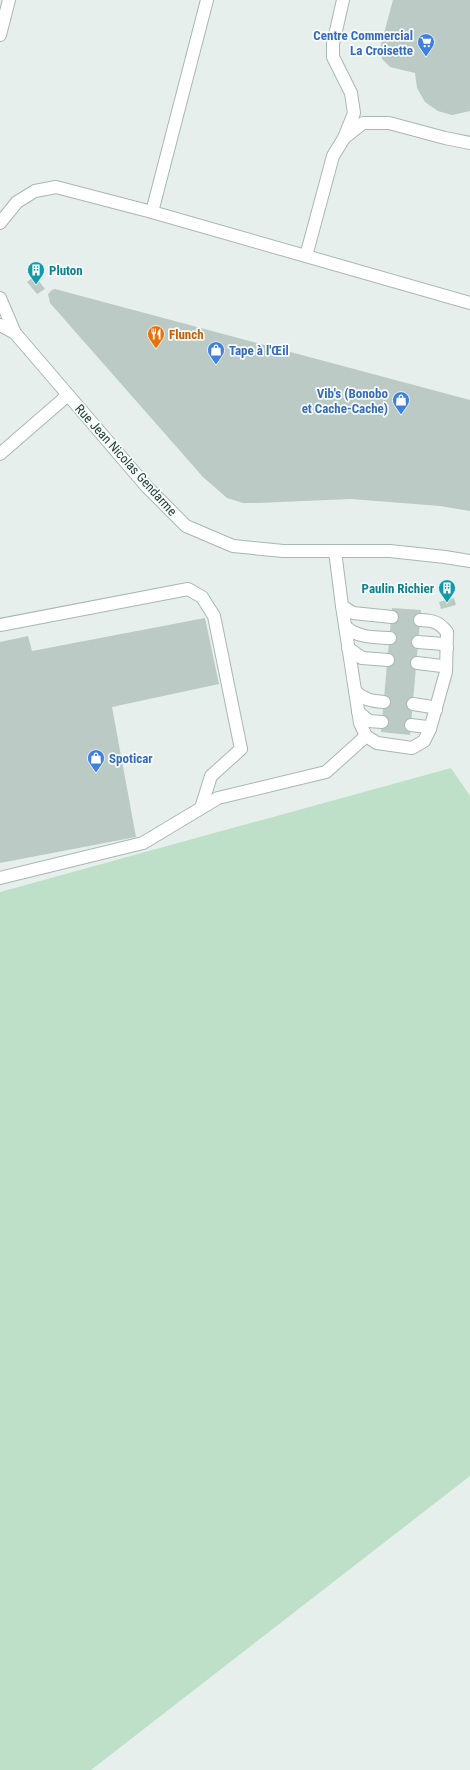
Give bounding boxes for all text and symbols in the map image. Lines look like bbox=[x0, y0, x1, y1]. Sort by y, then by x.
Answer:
place label: Centre Commercial La Croisette bbox=[313, 28, 413, 58]
supermarket icon: Centre Commercial La Croisette bbox=[416, 32, 436, 57]
building icon: Pluton bbox=[26, 260, 46, 285]
place label: Pluton bbox=[49, 263, 83, 278]
restaurant icon: Flunch bbox=[146, 324, 166, 349]
place label: Flunch bbox=[169, 327, 204, 342]
shop icon: Tape à l'Œil bbox=[206, 340, 226, 365]
place label: Tape à l'Œil bbox=[229, 343, 289, 358]
place label: Vib's (Bonobo et Cache-Cache) bbox=[302, 386, 389, 416]
shop icon: Vib's (Bonobo et Cache-Cache) bbox=[391, 390, 411, 415]
street label: Rue Jean Nicolas Gendarme bbox=[72, 401, 180, 519]
building icon: Paulin Richier bbox=[437, 578, 457, 603]
place label: Paulin Richier bbox=[362, 581, 435, 596]
shop icon: Spoticar bbox=[86, 748, 106, 773]
place label: Spoticar bbox=[109, 751, 153, 766]

